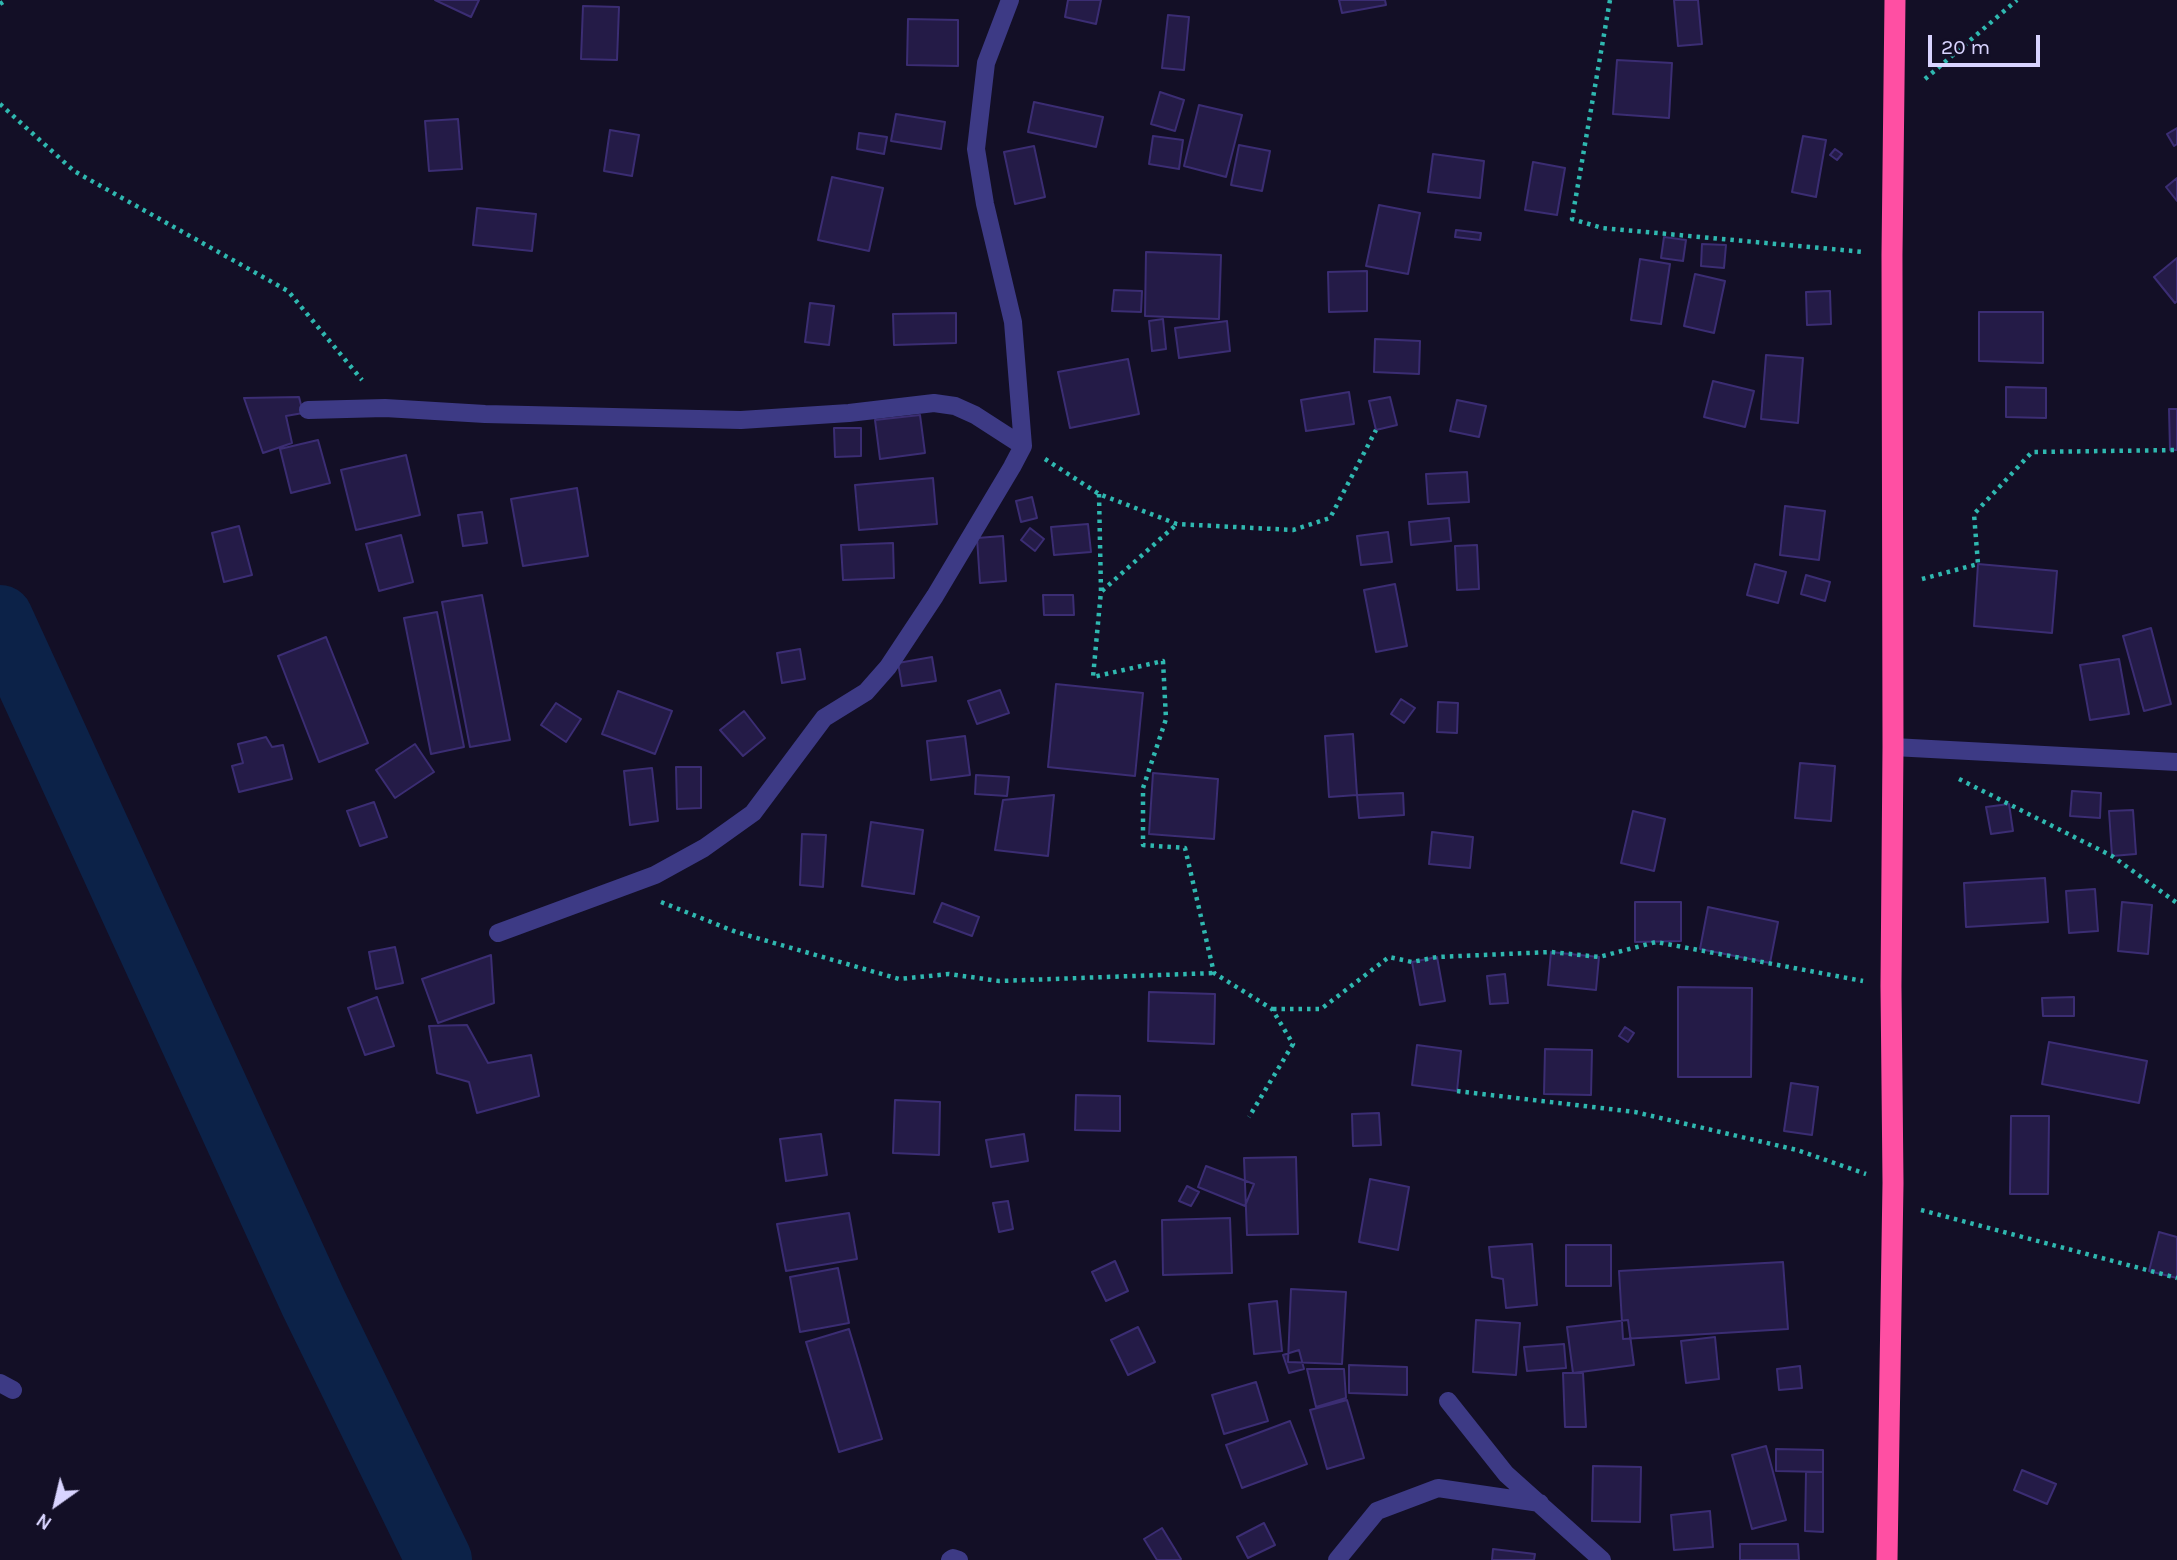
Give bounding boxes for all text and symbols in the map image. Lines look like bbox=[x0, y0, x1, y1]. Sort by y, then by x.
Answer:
scale bar bbox=[1932, 21, 2044, 65]
text: 20 m bbox=[1941, 35, 1990, 59]
north arrow bbox=[21, 1469, 91, 1539]
text: N bbox=[32, 1508, 56, 1534]

